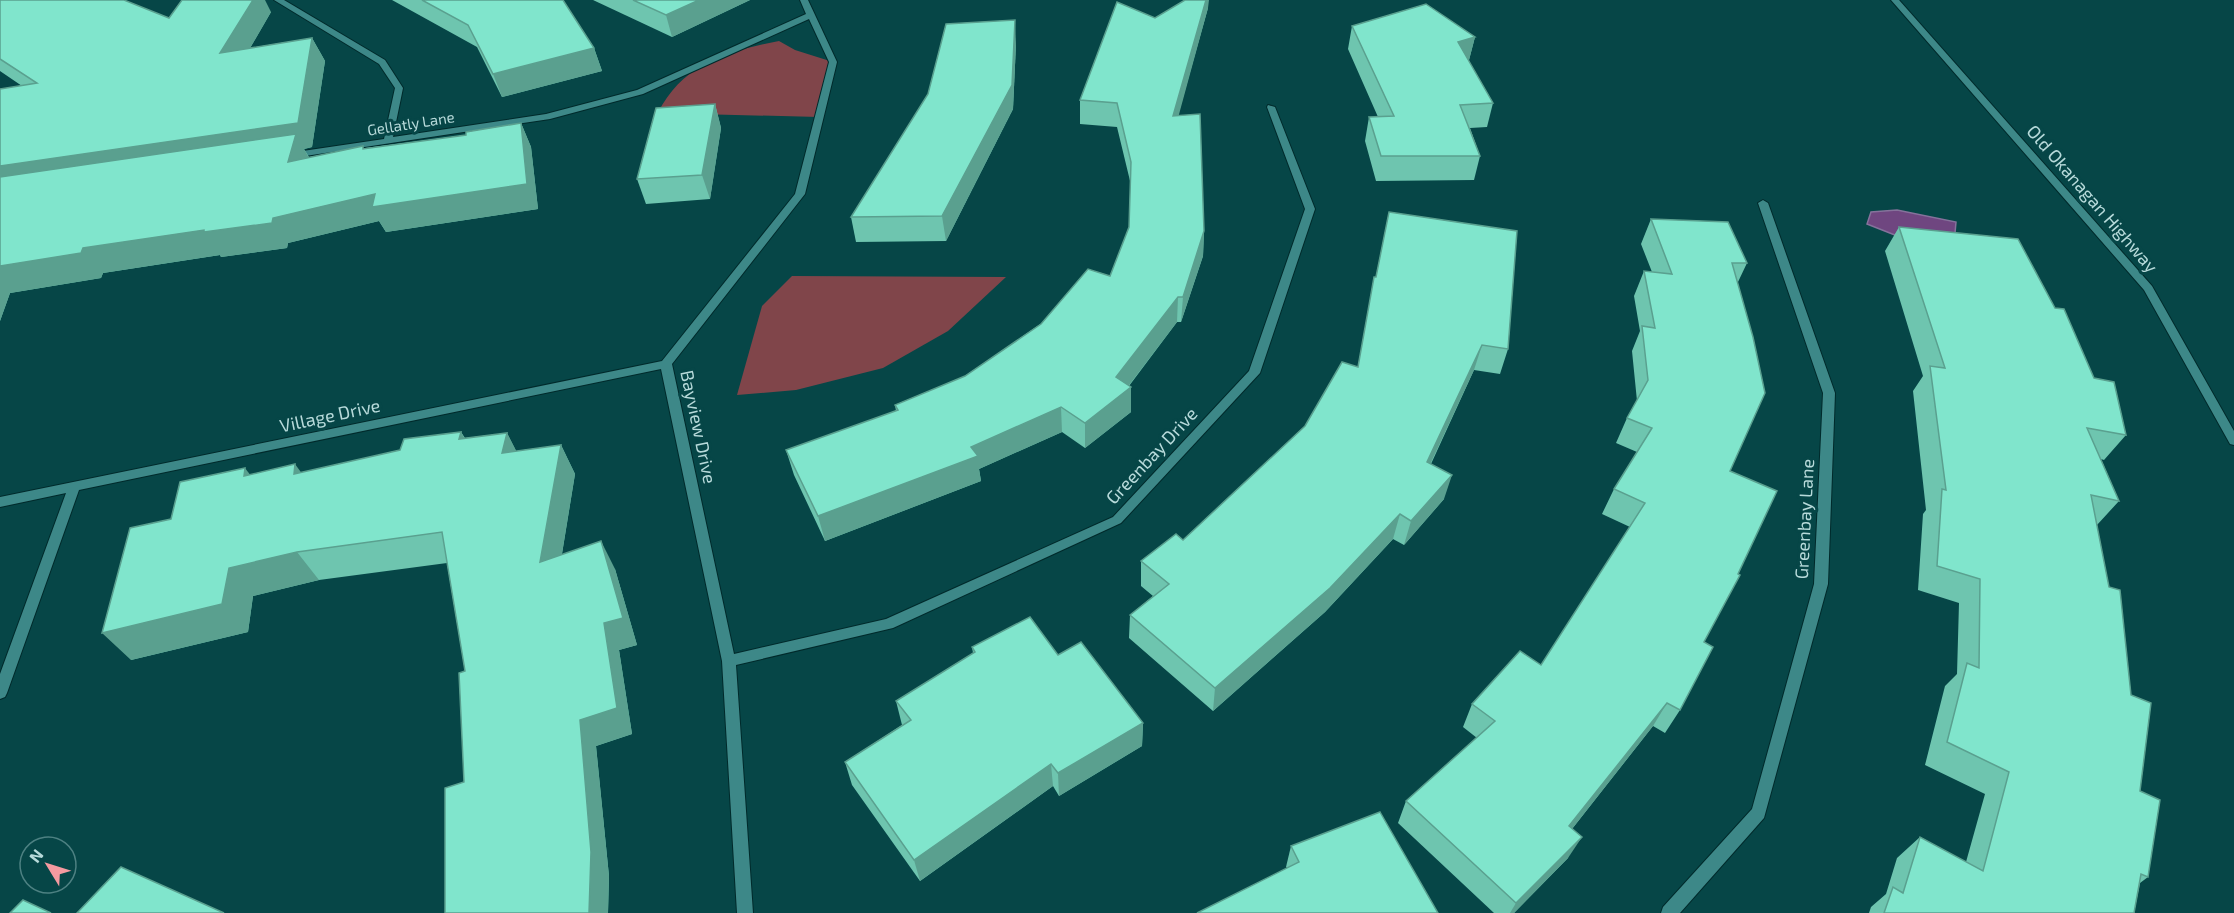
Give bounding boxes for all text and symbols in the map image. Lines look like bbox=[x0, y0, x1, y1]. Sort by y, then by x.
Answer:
street label: Gellatly Lane bbox=[366, 107, 456, 139]
street label: Old Okanagan Highway bbox=[2023, 120, 2163, 277]
street label: Bayview Drive bbox=[676, 368, 722, 486]
street label: Village Drive bbox=[277, 394, 382, 436]
street label: Greenbay Drive bbox=[1101, 402, 1202, 508]
street label: Greenbay Lane bbox=[1790, 458, 1818, 580]
north arrow bbox=[18, 835, 78, 895]
text: N bbox=[25, 845, 47, 866]

